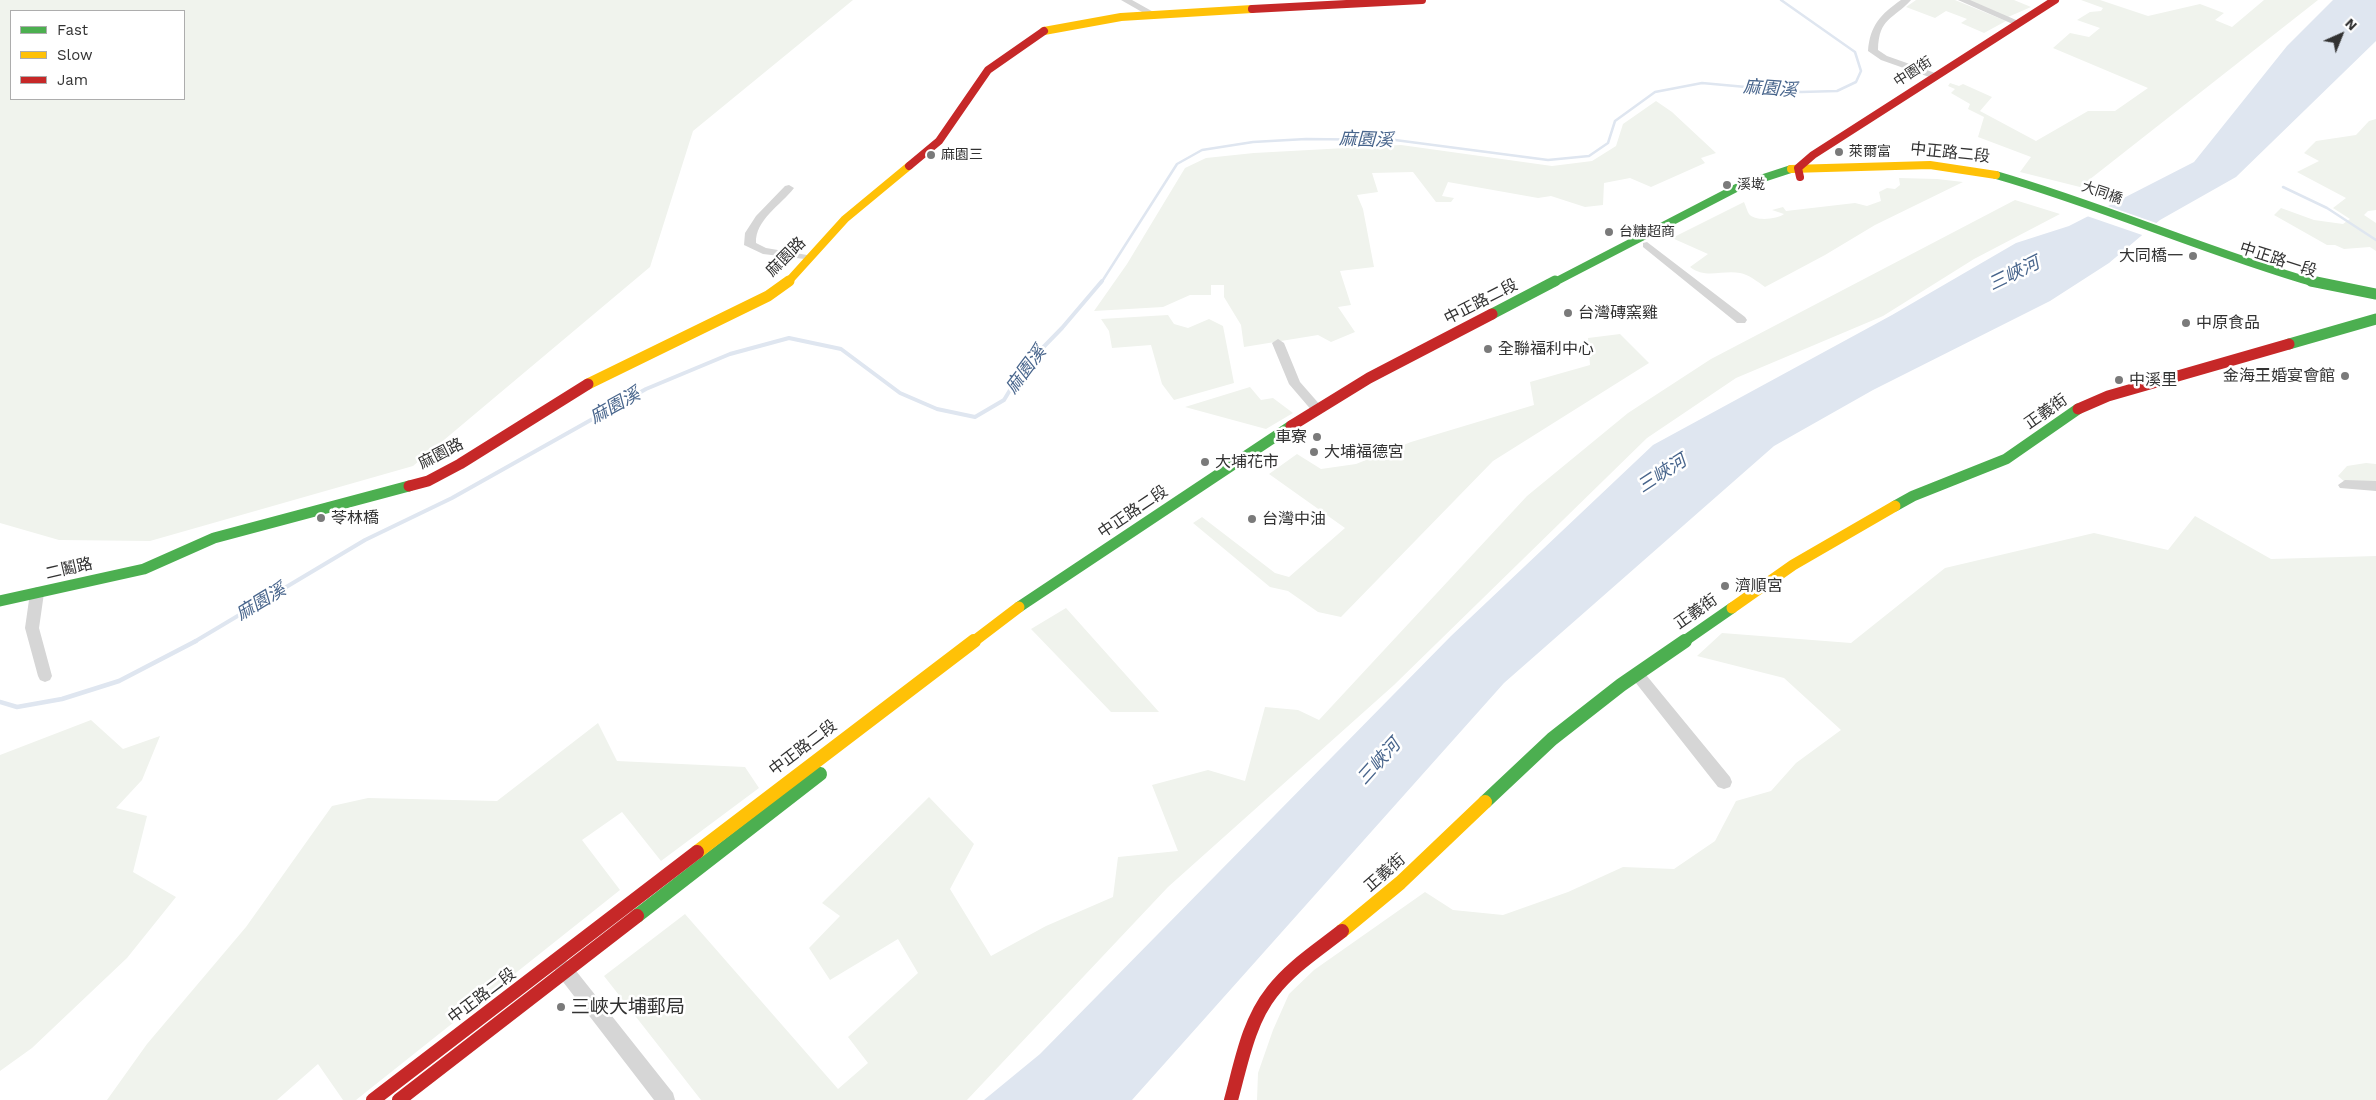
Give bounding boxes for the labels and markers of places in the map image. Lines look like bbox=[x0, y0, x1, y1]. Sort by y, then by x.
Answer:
place label: 萊爾富 bbox=[1849, 144, 1891, 160]
marker: 萊爾富 bbox=[1833, 146, 1845, 158]
place label: 麻園三 bbox=[941, 147, 983, 163]
marker: 麻園三 bbox=[925, 149, 937, 161]
place label: 溪墘 bbox=[1737, 177, 1765, 193]
marker: 溪墘 bbox=[1721, 179, 1733, 191]
place label: 台糖超商 bbox=[1619, 224, 1675, 240]
marker: 台糖超商 bbox=[1603, 226, 1615, 238]
place label: 大同橋一 bbox=[2119, 246, 2183, 266]
marker: 大同橋一 bbox=[2187, 250, 2199, 262]
place label: 台灣磚窯雞 bbox=[1578, 303, 1658, 323]
marker: 台灣磚窯雞 bbox=[1562, 307, 1574, 319]
place label: 中原食品 bbox=[2196, 313, 2260, 333]
marker: 中原食品 bbox=[2180, 317, 2192, 329]
place label: 全聯福利中心 bbox=[1498, 339, 1594, 359]
marker: 全聯福利中心 bbox=[1482, 343, 1494, 355]
place label: 金海王婚宴會館 bbox=[2223, 366, 2335, 386]
place label: 中溪里 bbox=[2129, 370, 2177, 390]
marker: 金海王婚宴會館 bbox=[2339, 370, 2351, 382]
marker: 中溪里 bbox=[2113, 374, 2125, 386]
place label: 車寮 bbox=[1275, 427, 1307, 447]
marker: 車寮 bbox=[1311, 431, 1323, 443]
place label: 大埔福德宮 bbox=[1324, 442, 1404, 462]
marker: 大埔福德宮 bbox=[1308, 446, 1320, 458]
place label: 大埔花市 bbox=[1215, 452, 1279, 472]
marker: 大埔花市 bbox=[1199, 456, 1211, 468]
place label: 苓林橋 bbox=[331, 508, 379, 528]
place label: 台灣中油 bbox=[1262, 509, 1326, 529]
marker: 苓林橋 bbox=[315, 512, 327, 524]
marker: 台灣中油 bbox=[1246, 513, 1258, 525]
place label: 濟順宮 bbox=[1735, 576, 1783, 596]
marker: 濟順宮 bbox=[1719, 580, 1731, 592]
place label: 三峽大埔郵局 bbox=[571, 996, 685, 1018]
marker: 三峽大埔郵局 bbox=[555, 1001, 567, 1013]

